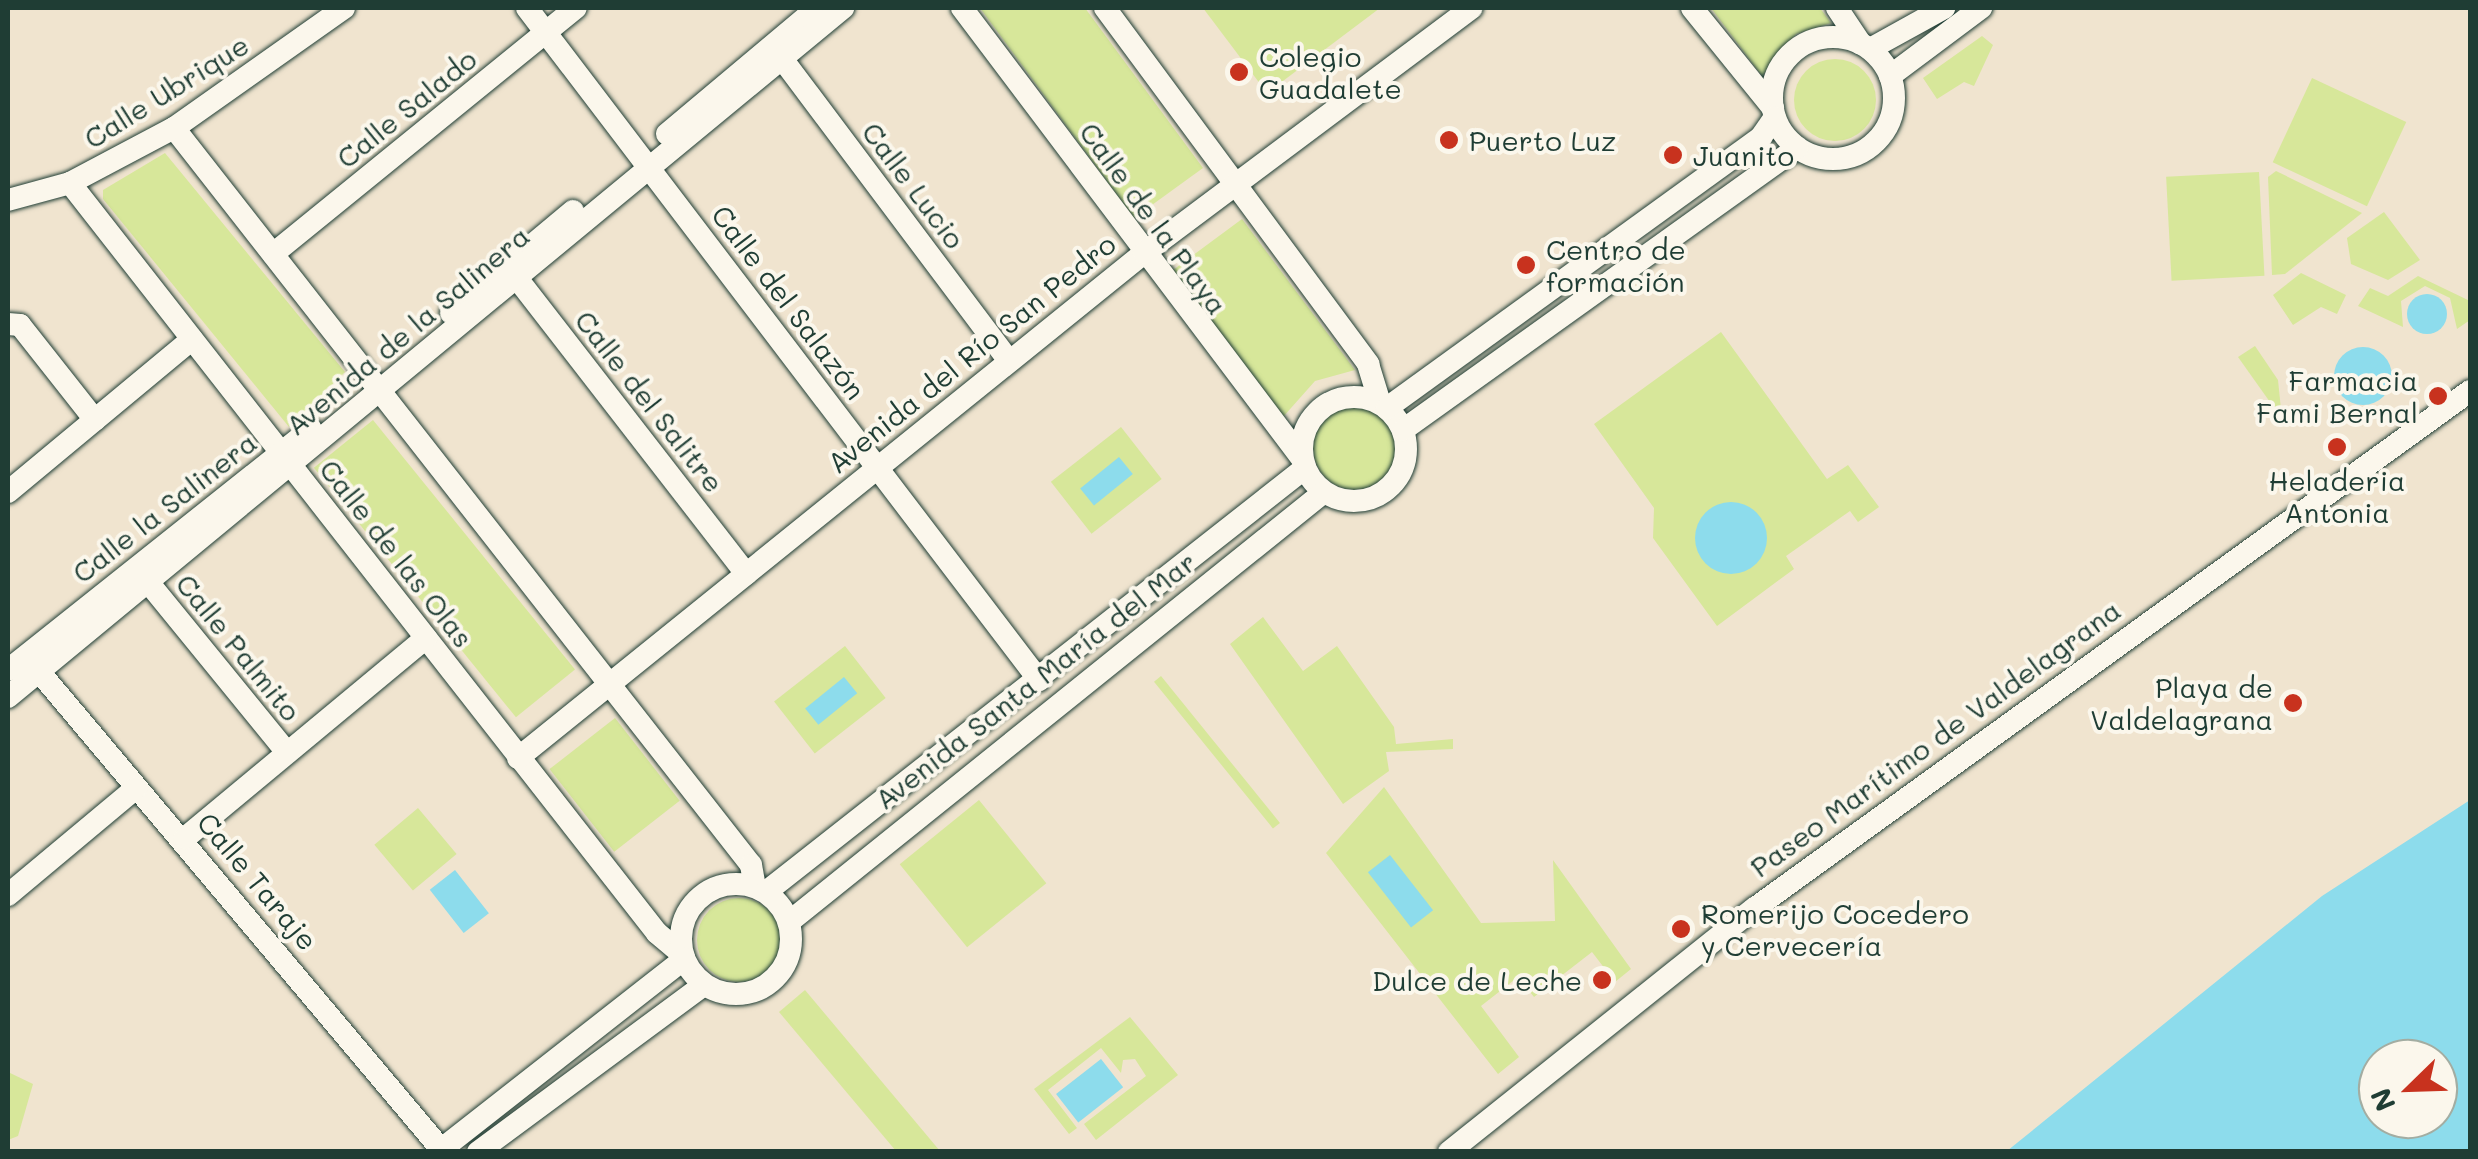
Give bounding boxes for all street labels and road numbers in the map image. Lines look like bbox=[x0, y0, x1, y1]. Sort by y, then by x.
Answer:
street label: Calle Ubrique bbox=[78, 27, 254, 155]
street label: Calle Salado bbox=[329, 42, 483, 174]
street label: Calle Lucio bbox=[856, 115, 972, 255]
street label: Calle de la Playa bbox=[1073, 116, 1235, 320]
street label: Calle del Salazón bbox=[705, 198, 873, 406]
street label: Avenida de la Salinera bbox=[278, 218, 536, 442]
street label: Avenida del Río San Pedro bbox=[820, 226, 1122, 480]
street label: Calle del Salitre bbox=[569, 303, 731, 499]
street label: Calle la Salinera bbox=[65, 425, 263, 589]
street label: Calle de las Olas bbox=[313, 452, 481, 654]
street label: Avenida Santa María del Mar bbox=[868, 544, 1202, 816]
street label: Calle Palmito bbox=[170, 567, 308, 727]
street label: Paseo Marítimo de Valdelagrana bbox=[1743, 592, 2127, 884]
street label: Calle Taraje bbox=[191, 805, 325, 957]

